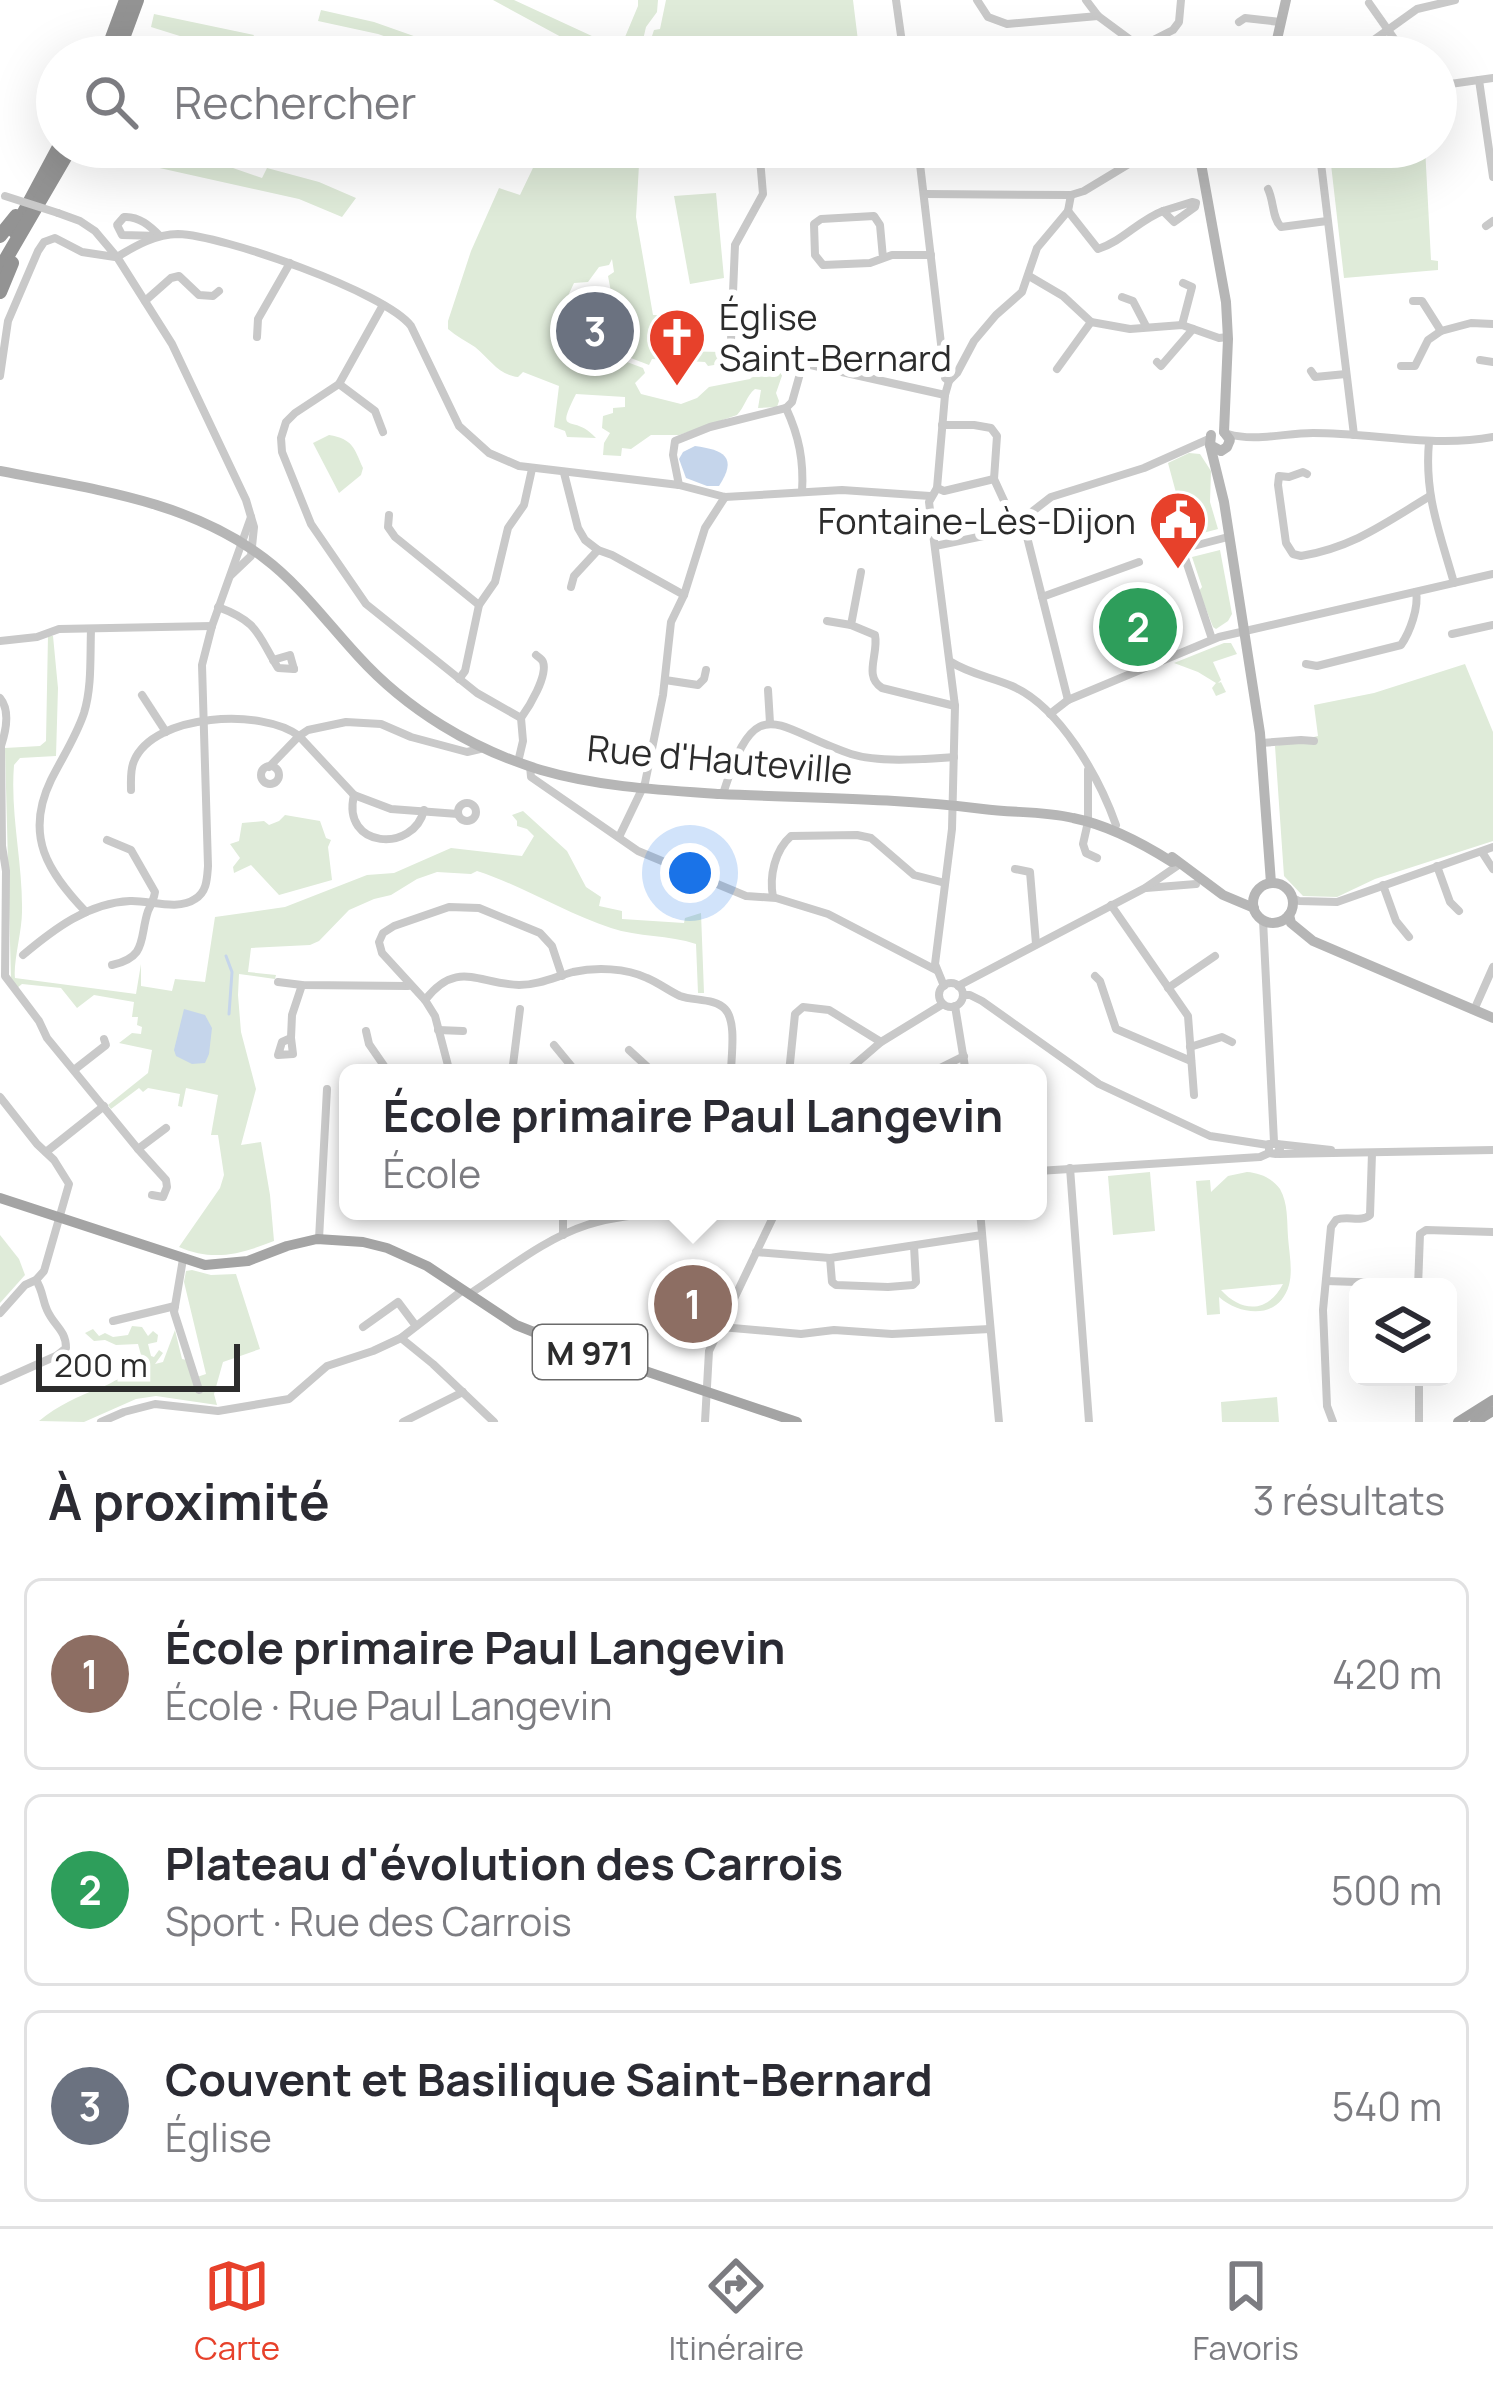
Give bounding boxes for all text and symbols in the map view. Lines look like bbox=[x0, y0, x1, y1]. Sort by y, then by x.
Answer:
search box bbox=[36, 36, 1457, 168]
icon: search bbox=[78, 69, 144, 135]
text: Rechercher bbox=[174, 71, 417, 133]
pin: 3 bbox=[556, 286, 634, 376]
place label: Église Saint-Bernard bbox=[719, 292, 952, 382]
church icon: Église Saint-Bernard bbox=[646, 306, 708, 388]
public building icon: Fontaine-Lès-Dijon bbox=[1147, 489, 1209, 571]
place label: Fontaine-Lès-Dijon bbox=[818, 496, 1136, 545]
pin: 2 bbox=[1099, 582, 1177, 672]
street label: Rue d'Hauteville bbox=[585, 723, 855, 795]
your location bbox=[660, 843, 720, 903]
popup bbox=[339, 1064, 1047, 1220]
text: École primaire Paul Langevin bbox=[383, 1084, 1003, 1146]
text: École bbox=[383, 1146, 481, 1200]
pin: 1 bbox=[654, 1259, 732, 1349]
map controls bbox=[1349, 1278, 1457, 1386]
button: layers bbox=[1349, 1278, 1457, 1386]
road number: M 971 bbox=[533, 1325, 647, 1379]
scale bar bbox=[36, 1338, 240, 1391]
text: 200 m bbox=[54, 1342, 148, 1387]
text: À proximité bbox=[48, 1466, 330, 1535]
text: 3 résultats bbox=[1253, 1473, 1445, 1527]
text: École primaire Paul Langevin bbox=[165, 1616, 785, 1678]
text: 1 bbox=[81, 1647, 99, 1701]
text: 420 m bbox=[1332, 1647, 1442, 1701]
text: École · Rue Paul Langevin bbox=[165, 1678, 612, 1732]
text: Plateau d'évolution des Carrois bbox=[165, 1832, 843, 1894]
text: 2 bbox=[78, 1863, 102, 1917]
text: 500 m bbox=[1331, 1863, 1442, 1917]
text: Sport · Rue des Carrois bbox=[165, 1894, 572, 1948]
text: Couvent et Basilique Saint-Bernard bbox=[165, 2048, 933, 2110]
text: 3 bbox=[79, 2079, 101, 2133]
text: 540 m bbox=[1332, 2079, 1442, 2133]
text: Église bbox=[165, 2110, 272, 2164]
tab: Carte bbox=[194, 2253, 280, 2370]
tab: Itinéraire bbox=[668, 2253, 804, 2370]
tab: Favoris bbox=[1193, 2253, 1299, 2370]

